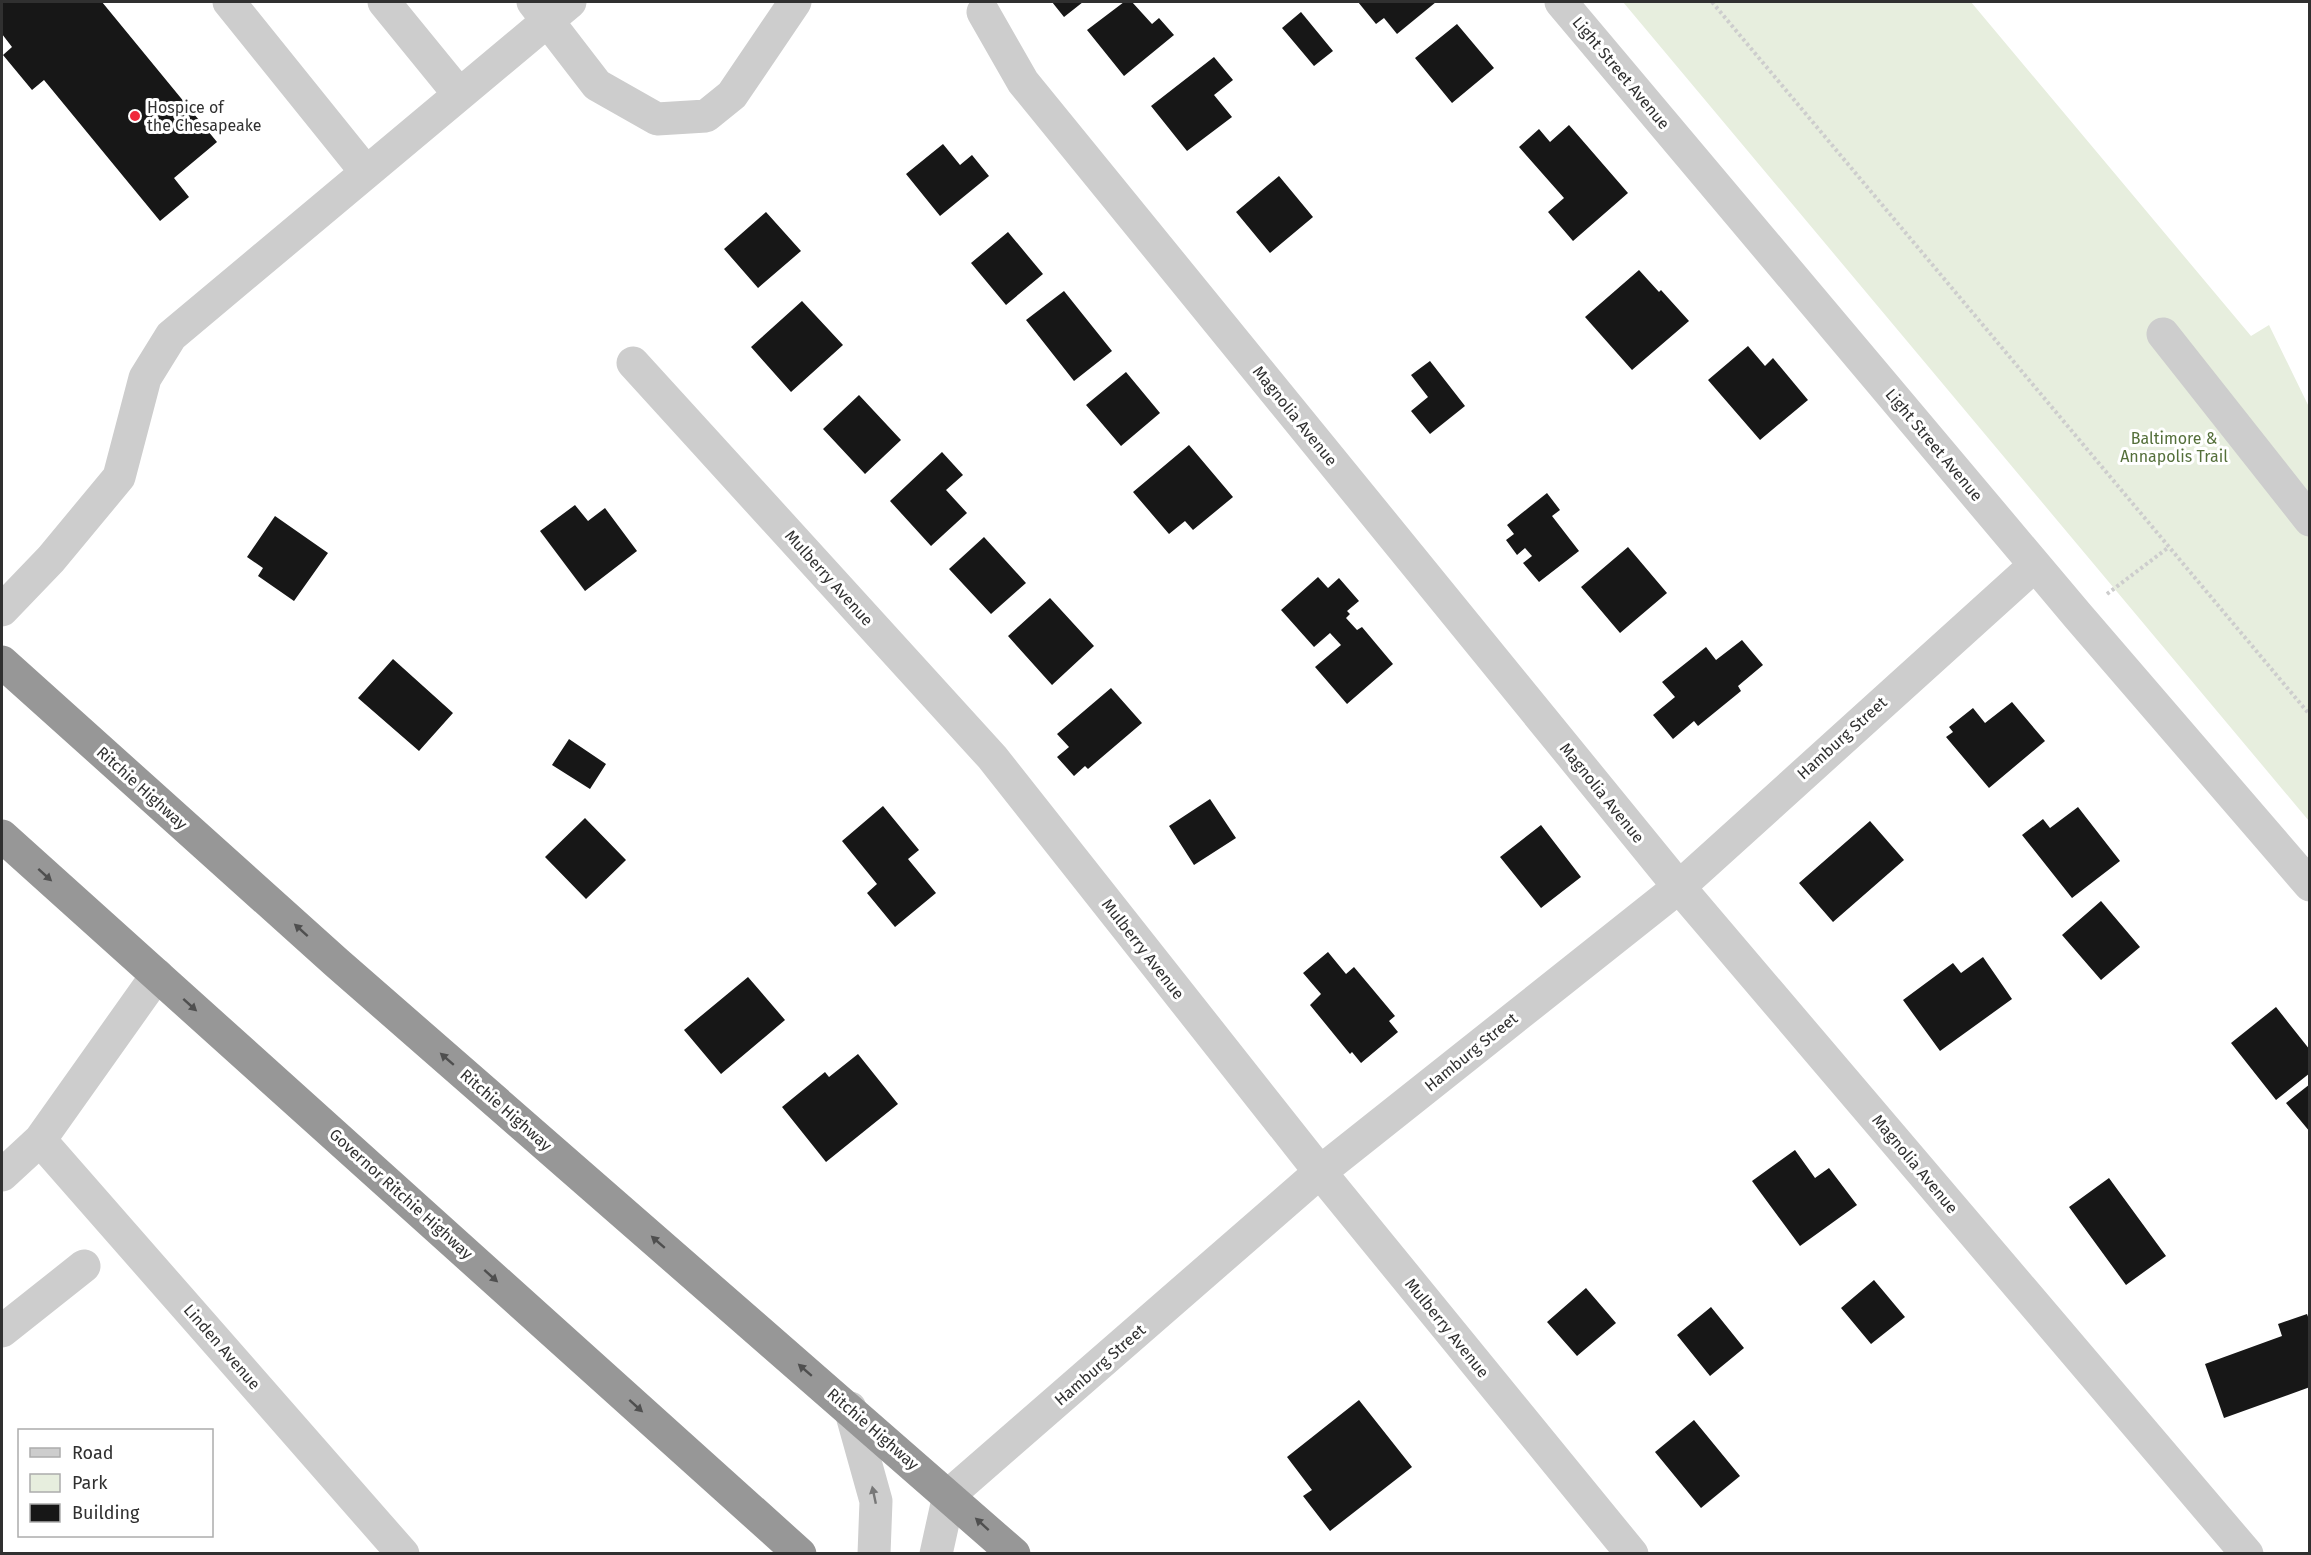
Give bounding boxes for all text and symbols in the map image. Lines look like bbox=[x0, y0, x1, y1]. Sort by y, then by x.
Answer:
street label: Light Street Avenue bbox=[1568, 13, 1674, 133]
place label: Hospice of the Chesapeake bbox=[147, 98, 262, 135]
marker: Hospice of the Chesapeake bbox=[128, 109, 142, 123]
street label: Magnolia Avenue bbox=[1249, 362, 1341, 470]
street label: Light Street Avenue bbox=[1881, 385, 1987, 505]
park label: Baltimore & Annapolis Trail bbox=[2120, 429, 2228, 466]
street label: Mulberry Avenue bbox=[781, 526, 877, 630]
street label: Hamburg Street bbox=[1793, 693, 1891, 783]
street label: Magnolia Avenue bbox=[1556, 739, 1648, 847]
street label: Ritchie Highway bbox=[93, 742, 191, 834]
one-way arrow bbox=[37, 868, 52, 881]
street label: Mulberry Avenue bbox=[1098, 895, 1188, 1003]
one-way arrow bbox=[294, 924, 309, 937]
one-way arrow bbox=[183, 998, 198, 1012]
street label: Hamburg Street bbox=[1421, 1009, 1521, 1095]
one-way arrow bbox=[440, 1053, 455, 1066]
street label: Ritchie Highway bbox=[456, 1065, 556, 1155]
street label: Magnolia Avenue bbox=[1868, 1111, 1962, 1217]
street label: Governor Ritchie Highway bbox=[325, 1125, 477, 1263]
one-way arrow bbox=[651, 1236, 666, 1249]
one-way arrow bbox=[484, 1269, 499, 1283]
street label: Mulberry Avenue bbox=[1401, 1275, 1493, 1381]
street label: Linden Avenue bbox=[180, 1300, 264, 1394]
street label: Hamburg Street bbox=[1051, 1320, 1149, 1410]
one-way arrow bbox=[798, 1364, 813, 1377]
street label: Ritchie Highway bbox=[823, 1384, 923, 1474]
one-way arrow bbox=[628, 1399, 643, 1412]
legend bbox=[18, 1429, 213, 1537]
text: Road bbox=[72, 1442, 114, 1464]
text: Park bbox=[72, 1472, 108, 1494]
one-way arrow bbox=[869, 1486, 878, 1505]
text: Building bbox=[72, 1502, 140, 1524]
one-way arrow bbox=[975, 1518, 990, 1531]

